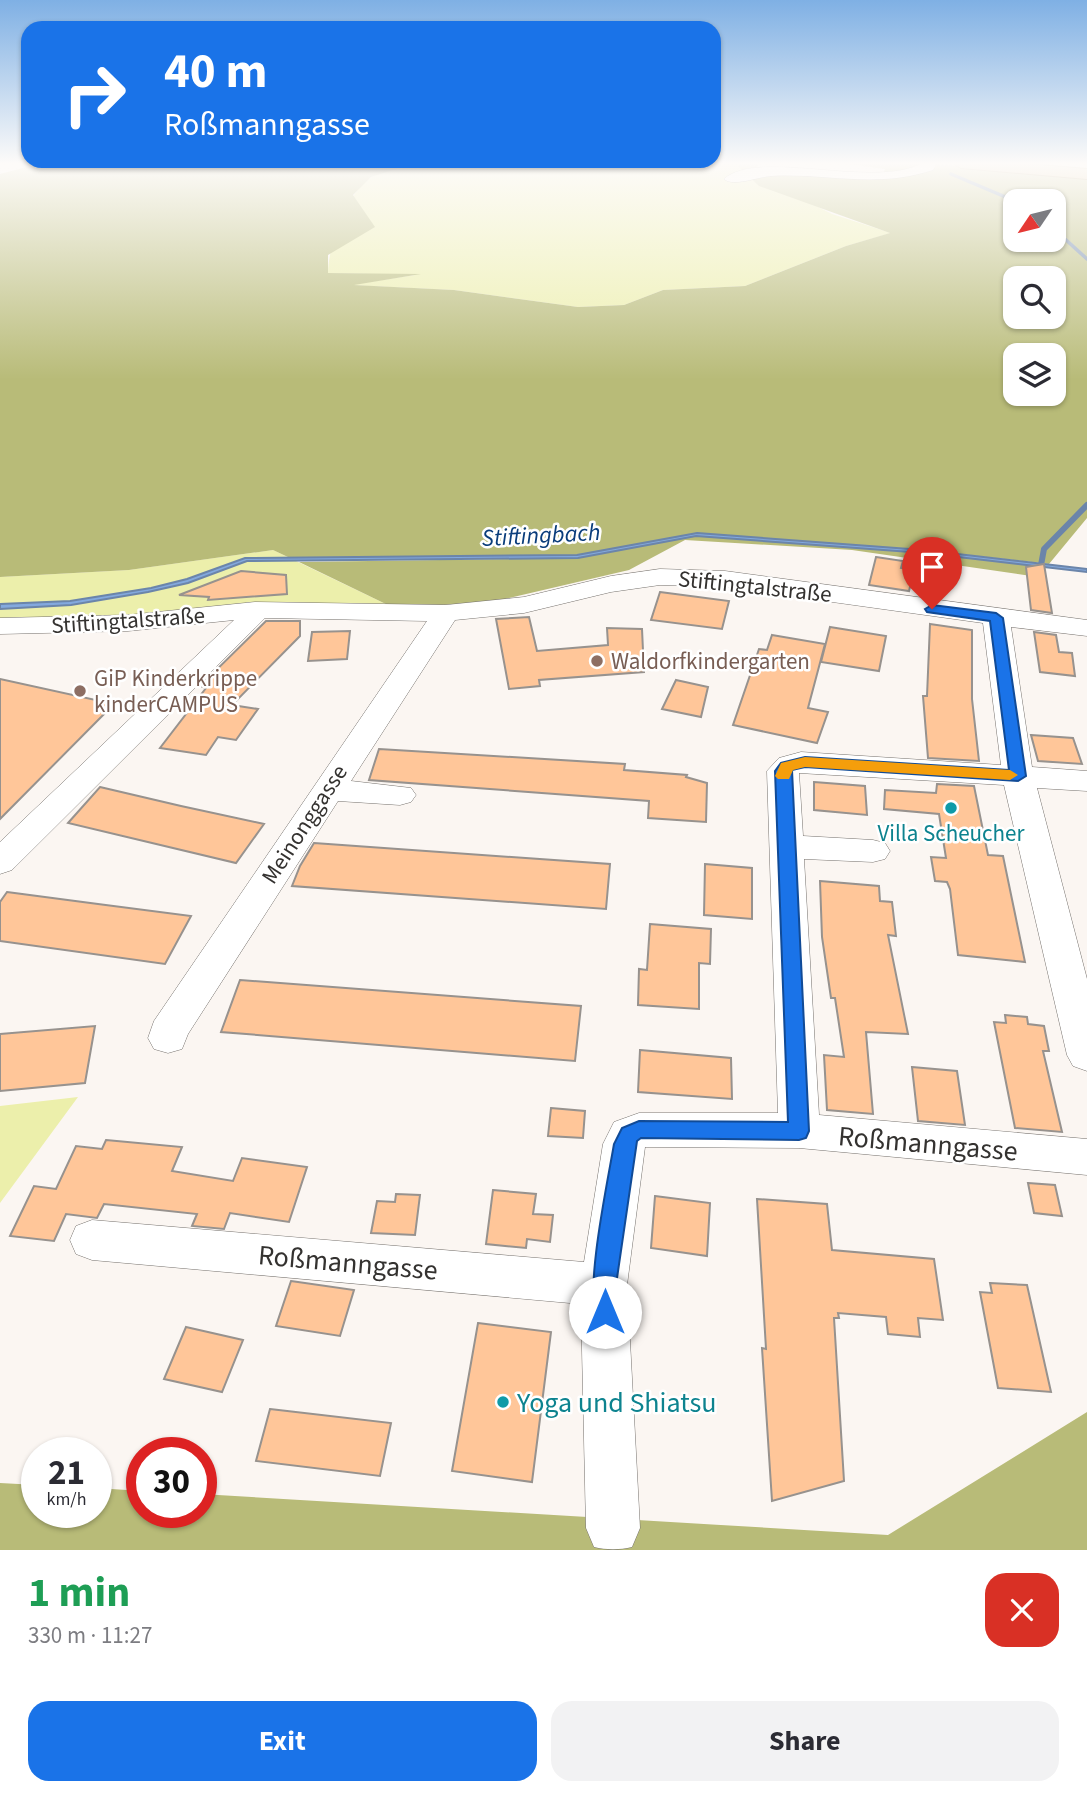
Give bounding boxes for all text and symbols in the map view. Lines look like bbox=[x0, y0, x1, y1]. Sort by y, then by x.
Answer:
text: 40 m bbox=[164, 37, 268, 107]
icon: right bbox=[49, 49, 140, 140]
text: Roßmanngasse bbox=[164, 102, 370, 148]
north arrow bbox=[1003, 189, 1066, 252]
map controls bbox=[1003, 189, 1066, 406]
button: search bbox=[1003, 266, 1066, 329]
button: layers bbox=[1003, 343, 1066, 406]
water label: Stiftingbach bbox=[481, 515, 601, 556]
pin bbox=[902, 537, 962, 609]
icon: arrive bbox=[913, 548, 951, 586]
street label: Stiftingtalstraße bbox=[677, 562, 833, 611]
street label: Stiftingtalstraße bbox=[50, 599, 206, 642]
place label: Waldorfkindergarten bbox=[611, 645, 810, 678]
marker: Waldorfkindergarten bbox=[589, 653, 605, 669]
place label: GiP Kinderkrippe kinderCAMPUS bbox=[94, 662, 257, 721]
marker: GiP Kinderkrippe kinderCAMPUS bbox=[72, 683, 88, 699]
street label: Meinonggasse bbox=[253, 758, 355, 891]
marker: Villa Scheucher bbox=[943, 800, 959, 816]
place label: Villa Scheucher bbox=[877, 817, 1026, 850]
street label: Roßmanngasse bbox=[836, 1116, 1019, 1172]
street label: Roßmanngasse bbox=[256, 1235, 439, 1291]
position arrow bbox=[568, 1275, 642, 1349]
place label: Yoga und Shiatsu bbox=[516, 1383, 716, 1423]
marker: Yoga und Shiatsu bbox=[495, 1394, 511, 1410]
speed limit sign: 30 bbox=[126, 1437, 217, 1528]
text: 21 bbox=[48, 1448, 85, 1498]
text: km/h bbox=[47, 1487, 86, 1512]
text: 1 min bbox=[28, 1563, 130, 1623]
button: close bbox=[985, 1573, 1059, 1647]
text: 330 m · 11:27 bbox=[28, 1619, 152, 1652]
button: Exit bbox=[28, 1701, 537, 1781]
button: Share bbox=[551, 1701, 1059, 1781]

